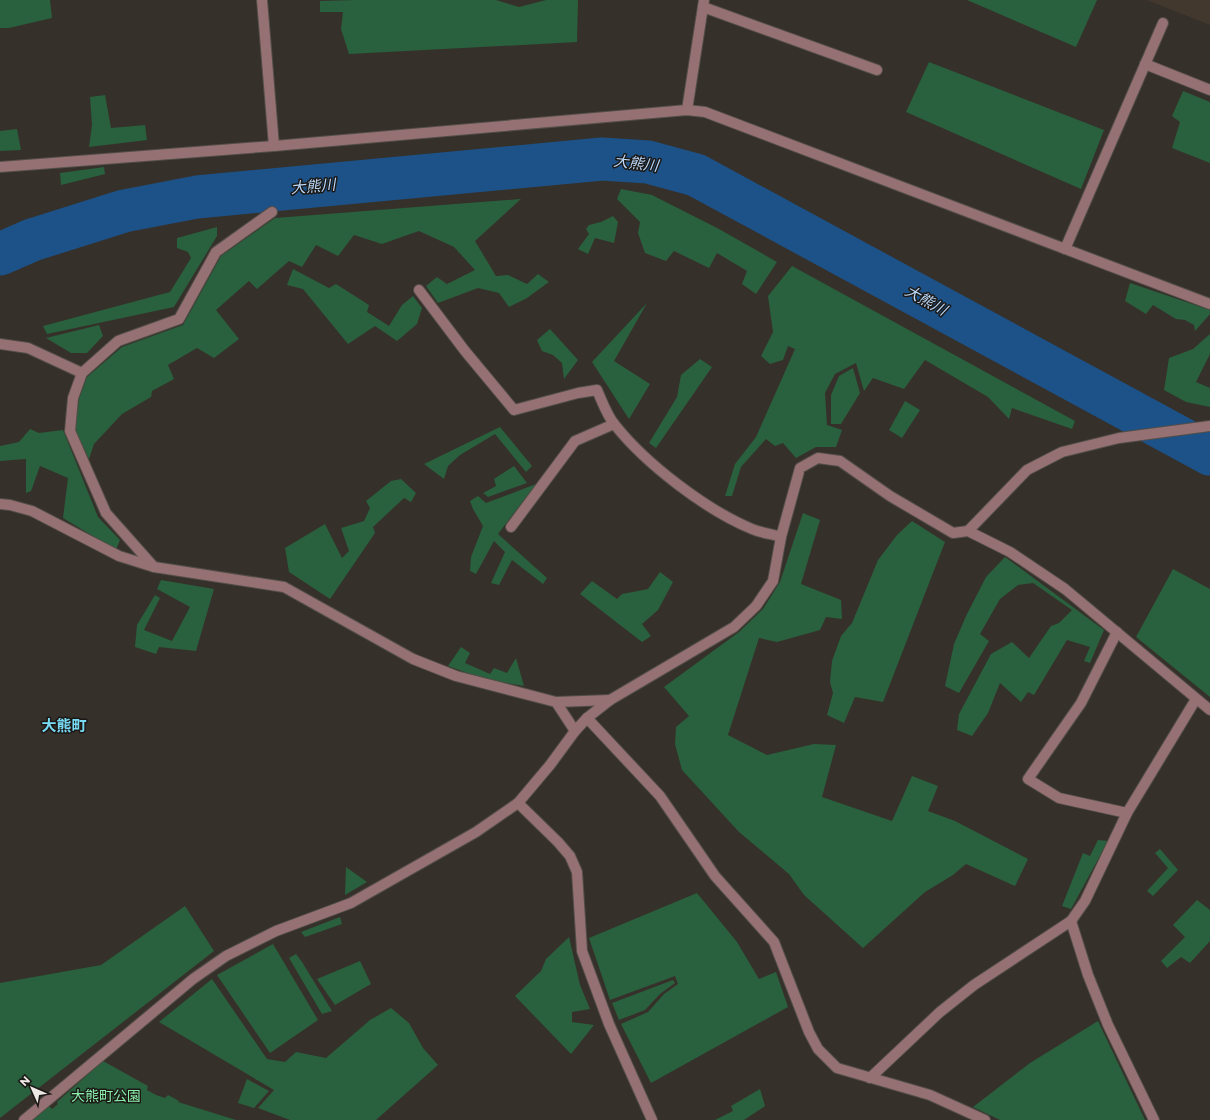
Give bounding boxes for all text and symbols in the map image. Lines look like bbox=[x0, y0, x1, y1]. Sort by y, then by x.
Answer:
water label: 大熊川 bbox=[613, 151, 661, 175]
water label: 大熊川 bbox=[290, 174, 338, 197]
water label: 大熊川 bbox=[902, 281, 952, 320]
district label: 大熊町 bbox=[41, 716, 87, 735]
north arrow bbox=[12, 1068, 52, 1108]
text: N bbox=[17, 1073, 33, 1089]
park label: 大熊町公園 bbox=[71, 1087, 141, 1105]

